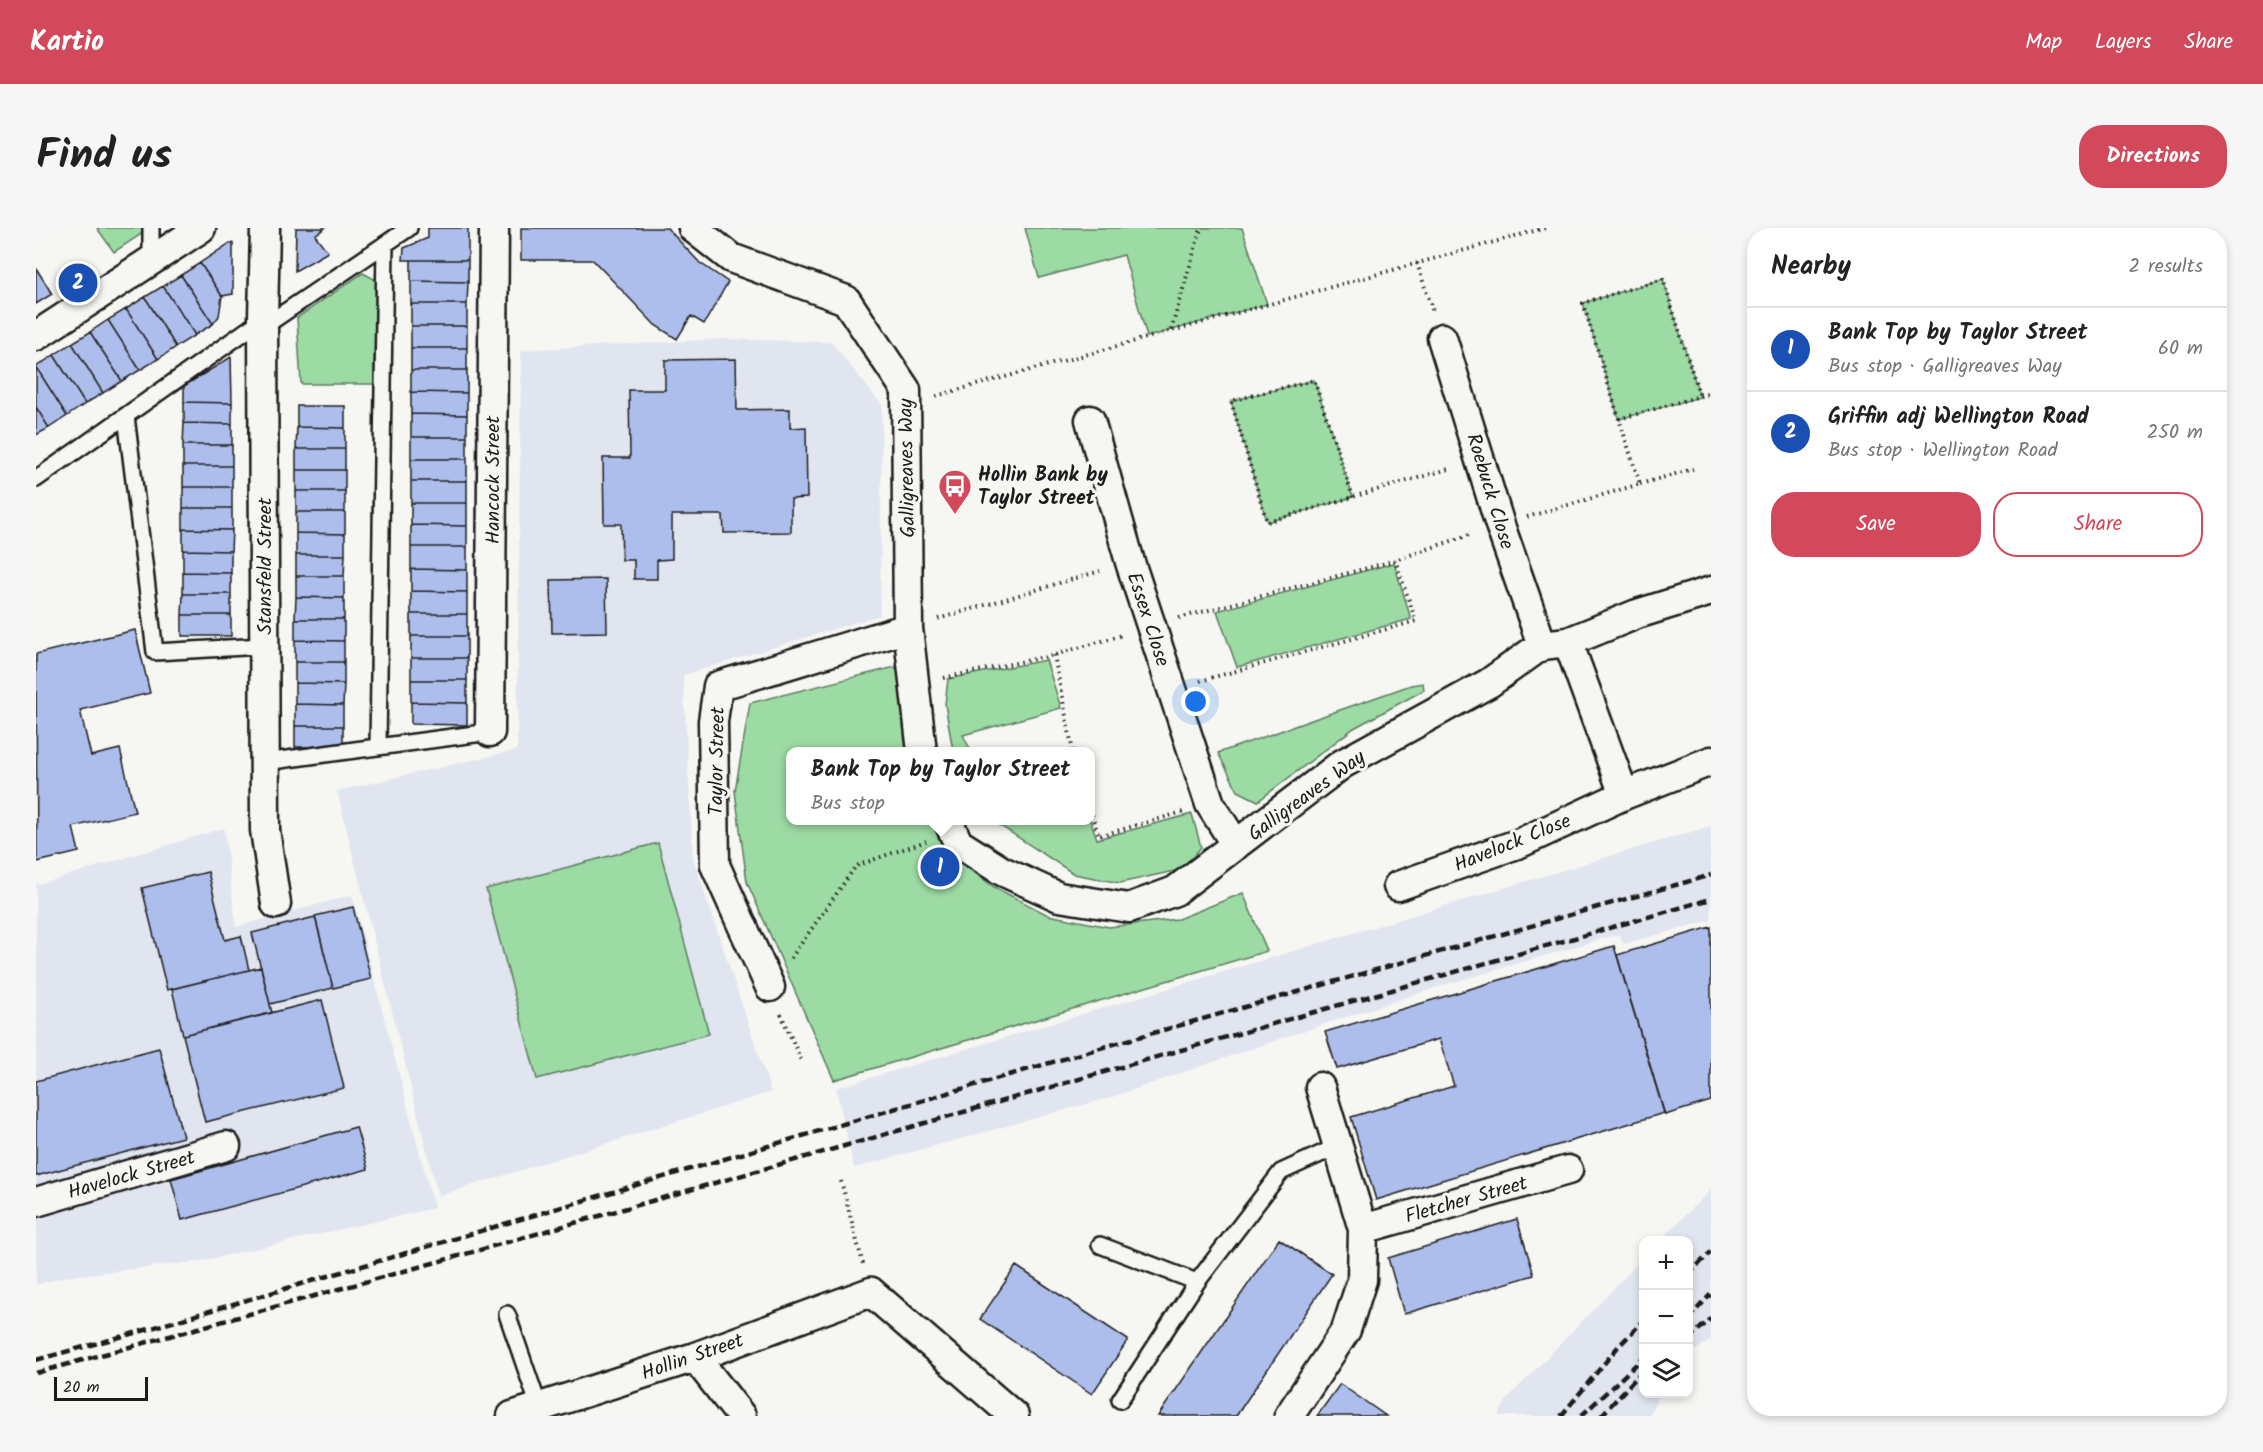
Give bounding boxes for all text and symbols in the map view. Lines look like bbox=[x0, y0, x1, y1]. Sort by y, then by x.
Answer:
text: Kartio bbox=[30, 20, 104, 65]
text: Map bbox=[2025, 26, 2062, 59]
text: Layers bbox=[2095, 26, 2151, 59]
text: Share bbox=[2184, 26, 2233, 59]
text: Find us bbox=[36, 123, 172, 190]
button: Directions bbox=[2079, 125, 2227, 188]
text: Nearby bbox=[1771, 246, 1851, 288]
text: 2 results bbox=[2128, 251, 2203, 283]
pin: 2 bbox=[58, 260, 98, 306]
text: Bank Top by Taylor Street bbox=[1828, 316, 2088, 351]
text: 1 bbox=[1787, 333, 1794, 365]
text: 60 m bbox=[2158, 333, 2203, 365]
text: Bus stop · Galligreaves Way bbox=[1828, 351, 2062, 383]
street label: Galligreaves Way bbox=[891, 398, 925, 538]
text: Griffin adj Wellington Road bbox=[1828, 400, 2089, 435]
street label: Hancock Street bbox=[478, 416, 510, 544]
text: 2 bbox=[1785, 417, 1796, 449]
text: 250 m bbox=[2147, 417, 2203, 449]
street label: Roebuck Close bbox=[1456, 430, 1522, 553]
text: Bus stop · Wellington Road bbox=[1828, 435, 2058, 467]
place label: Hollin Bank by Taylor Street bbox=[978, 460, 1108, 515]
bus stop icon: Hollin Bank by Taylor Street bbox=[937, 468, 973, 515]
button: Save bbox=[1771, 492, 1981, 557]
button: Share bbox=[1993, 492, 2203, 557]
street label: Stansfeld Street bbox=[250, 497, 282, 635]
street label: Essex Close bbox=[1117, 568, 1177, 671]
your location bbox=[1181, 687, 1210, 716]
street label: Taylor Street bbox=[701, 706, 735, 816]
street label: Galligreaves Way bbox=[1242, 742, 1373, 850]
popup bbox=[786, 747, 1095, 825]
text: Bank Top by Taylor Street bbox=[811, 753, 1070, 788]
text: Bus stop bbox=[811, 788, 885, 820]
street label: Havelock Close bbox=[1449, 806, 1576, 882]
pin: 1 bbox=[920, 844, 960, 890]
street label: Havelock Street bbox=[64, 1142, 199, 1209]
street label: Fletcher Street bbox=[1402, 1168, 1532, 1234]
map controls bbox=[1639, 1236, 1693, 1398]
button: + bbox=[1639, 1236, 1693, 1290]
button: − bbox=[1639, 1290, 1693, 1344]
street label: Hollin Street bbox=[637, 1325, 748, 1390]
button: layers bbox=[1639, 1344, 1693, 1398]
scale bar bbox=[54, 1374, 148, 1402]
text: 20 m bbox=[63, 1375, 99, 1400]

